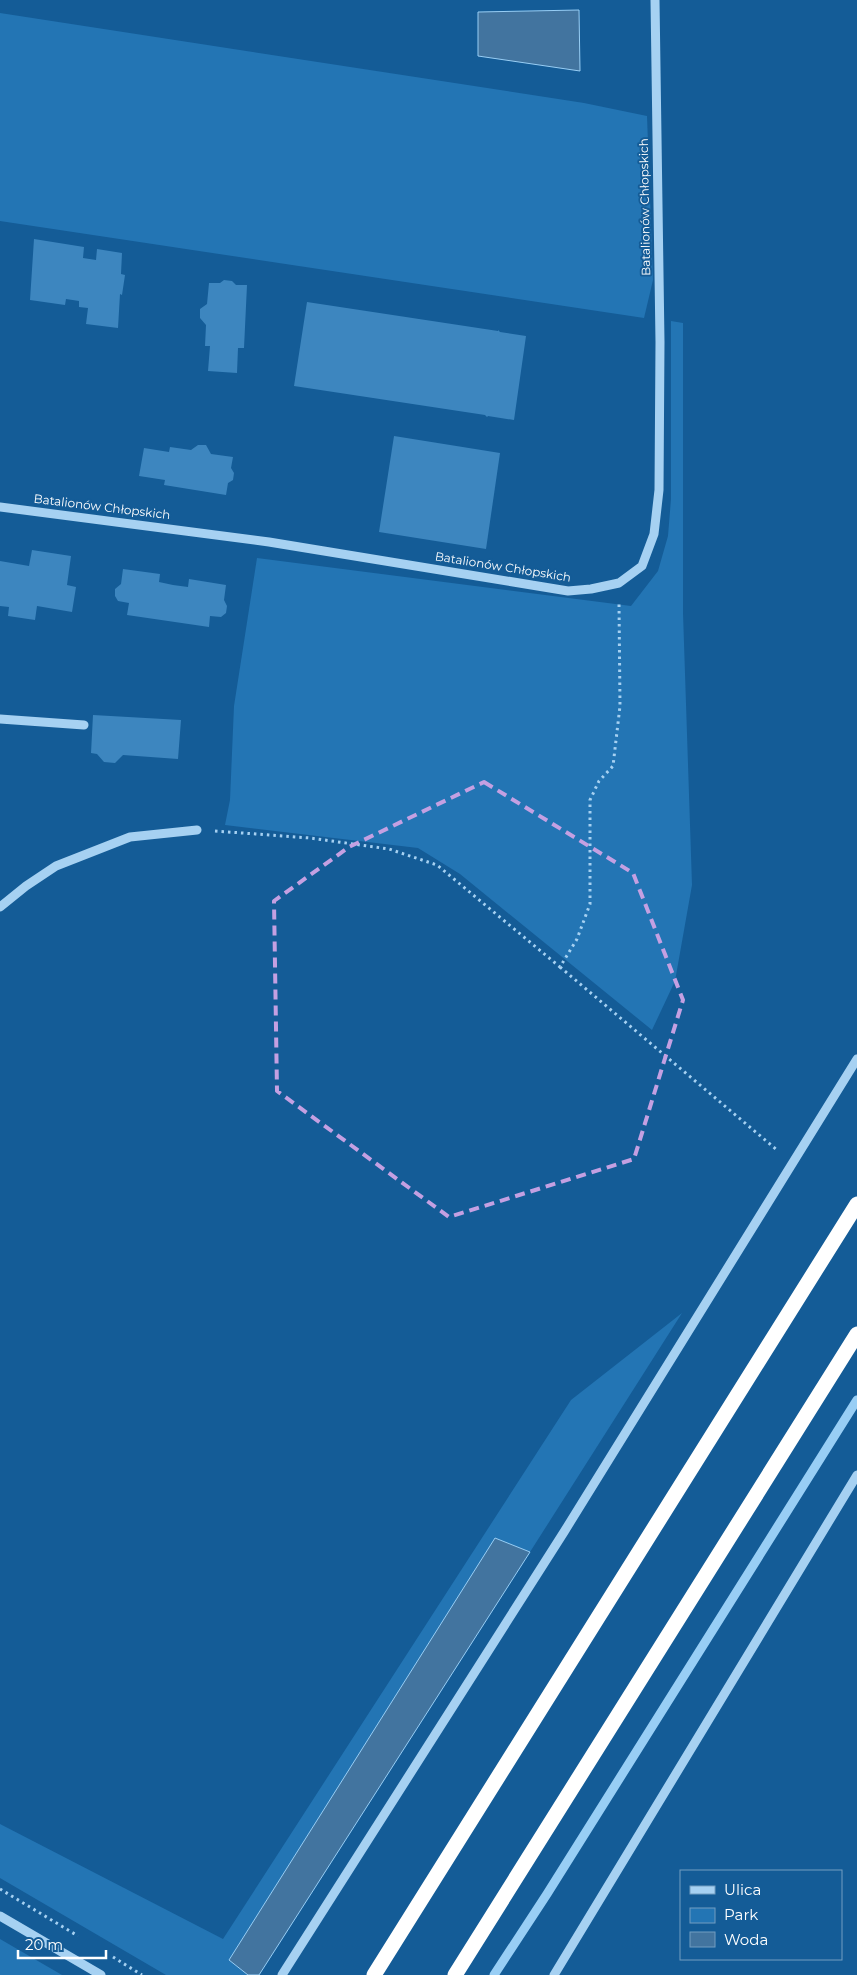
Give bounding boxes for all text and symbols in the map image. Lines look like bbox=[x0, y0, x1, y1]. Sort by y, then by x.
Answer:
street label: Batalionów Chłopskich bbox=[636, 138, 653, 276]
street label: Batalionów Chłopskich bbox=[33, 491, 171, 522]
street label: Batalionów Chłopskich bbox=[434, 548, 572, 585]
legend bbox=[680, 1870, 842, 1960]
text: Ulica bbox=[724, 1880, 761, 1899]
text: Park bbox=[724, 1905, 758, 1924]
scale bar bbox=[18, 1928, 105, 1960]
text: Woda bbox=[724, 1930, 768, 1949]
text: 20 m bbox=[25, 1935, 63, 1954]

